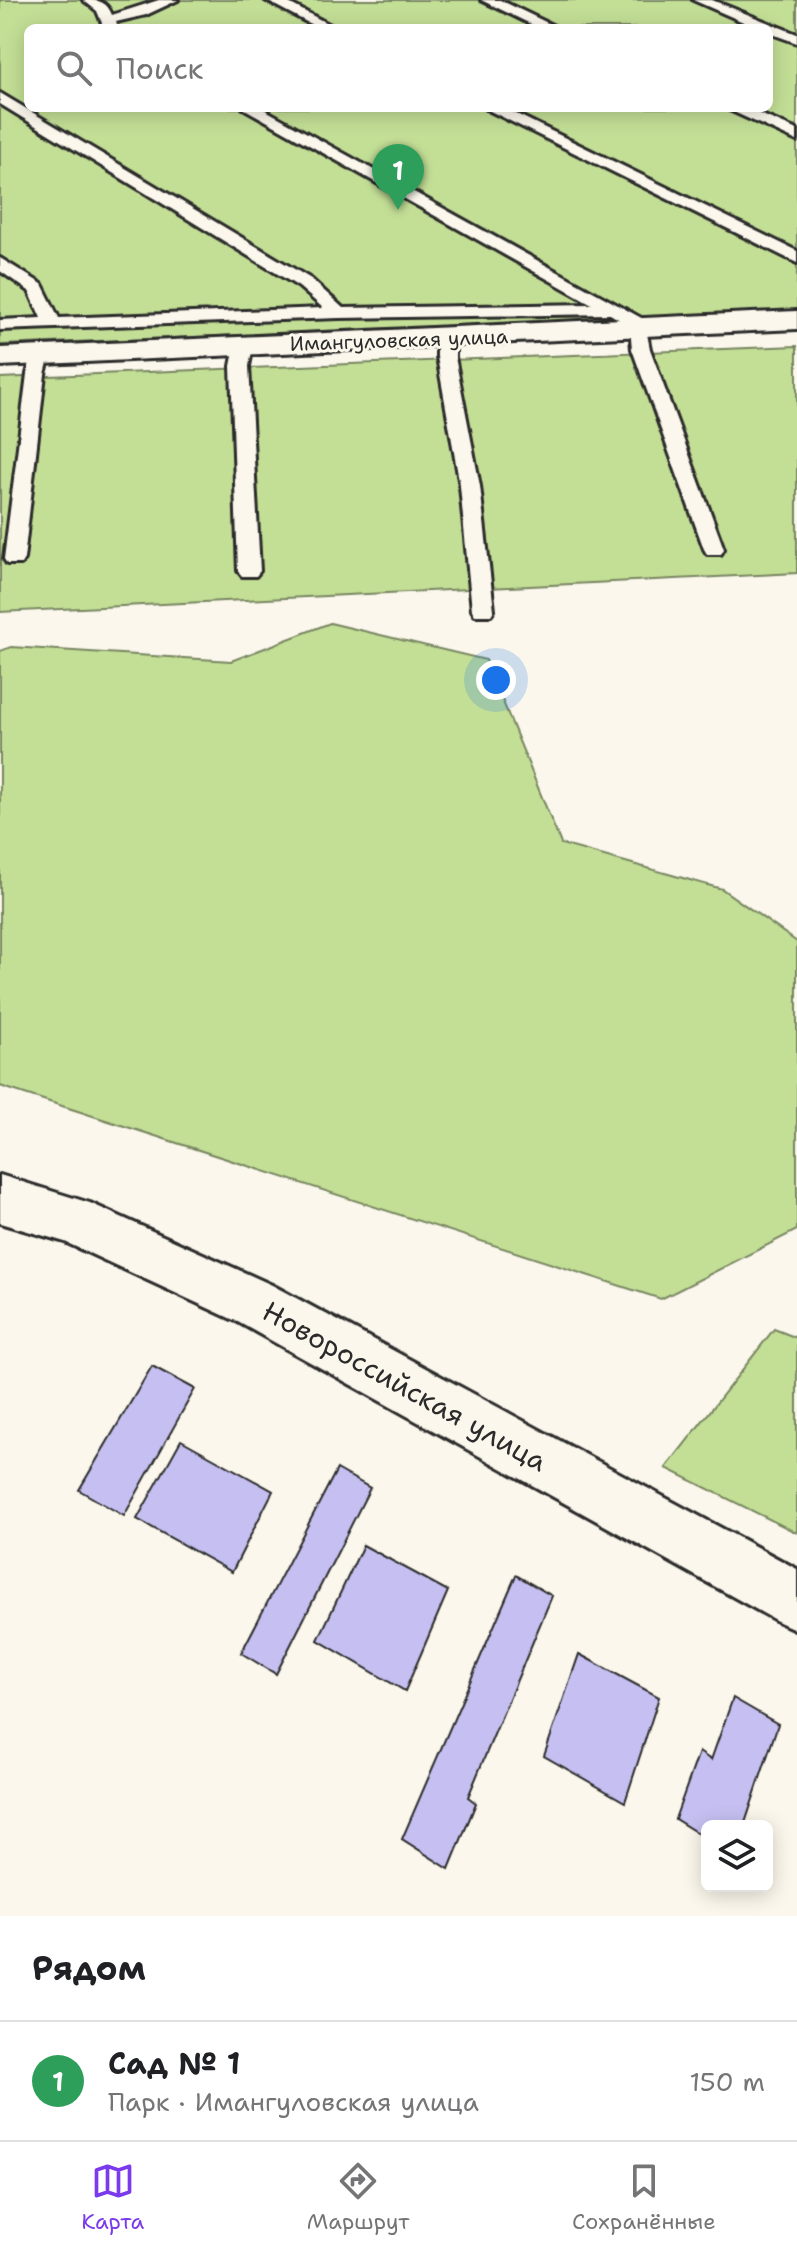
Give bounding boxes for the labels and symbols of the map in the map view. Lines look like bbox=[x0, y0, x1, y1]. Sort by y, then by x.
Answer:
pin: 1 bbox=[372, 144, 424, 210]
street label: Имангуловская улица bbox=[289, 323, 509, 357]
your location bbox=[476, 660, 516, 700]
street label: Новороссийская улица bbox=[256, 1292, 554, 1480]

